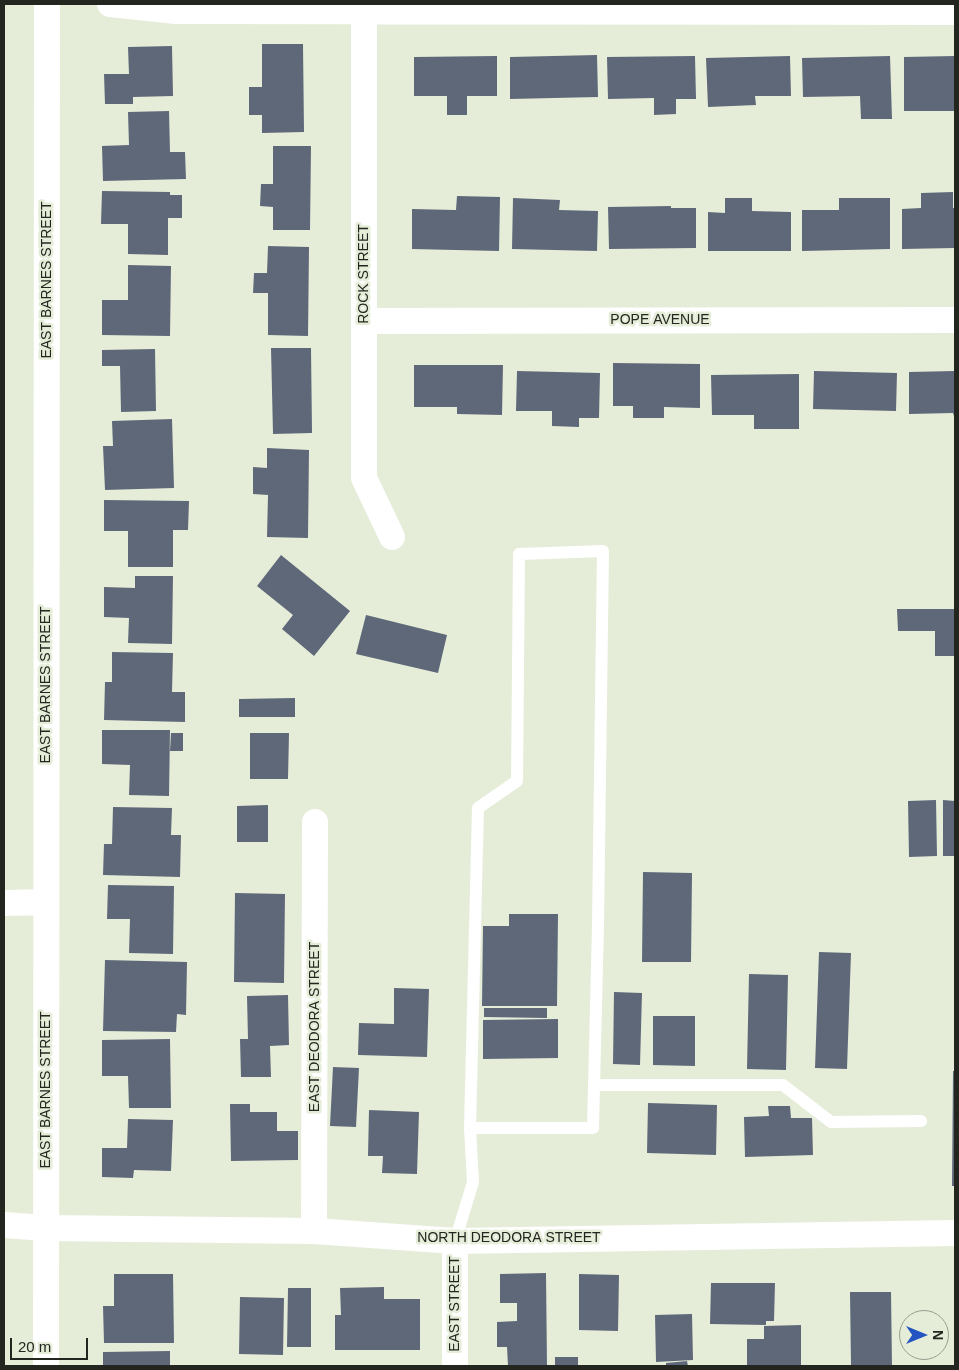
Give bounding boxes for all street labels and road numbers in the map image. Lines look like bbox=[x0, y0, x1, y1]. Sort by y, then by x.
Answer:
street label: EAST BARNES STREET bbox=[39, 201, 55, 359]
street label: ROCK STREET bbox=[356, 224, 372, 324]
street label: POPE AVENUE bbox=[610, 312, 710, 328]
street label: EAST BARNES STREET bbox=[38, 606, 54, 764]
street label: EAST DEODORA STREET bbox=[307, 942, 323, 1112]
street label: EAST BARNES STREET bbox=[38, 1011, 54, 1169]
street label: NORTH DEODORA STREET bbox=[417, 1230, 601, 1246]
street label: EAST STREET bbox=[447, 1256, 463, 1352]

